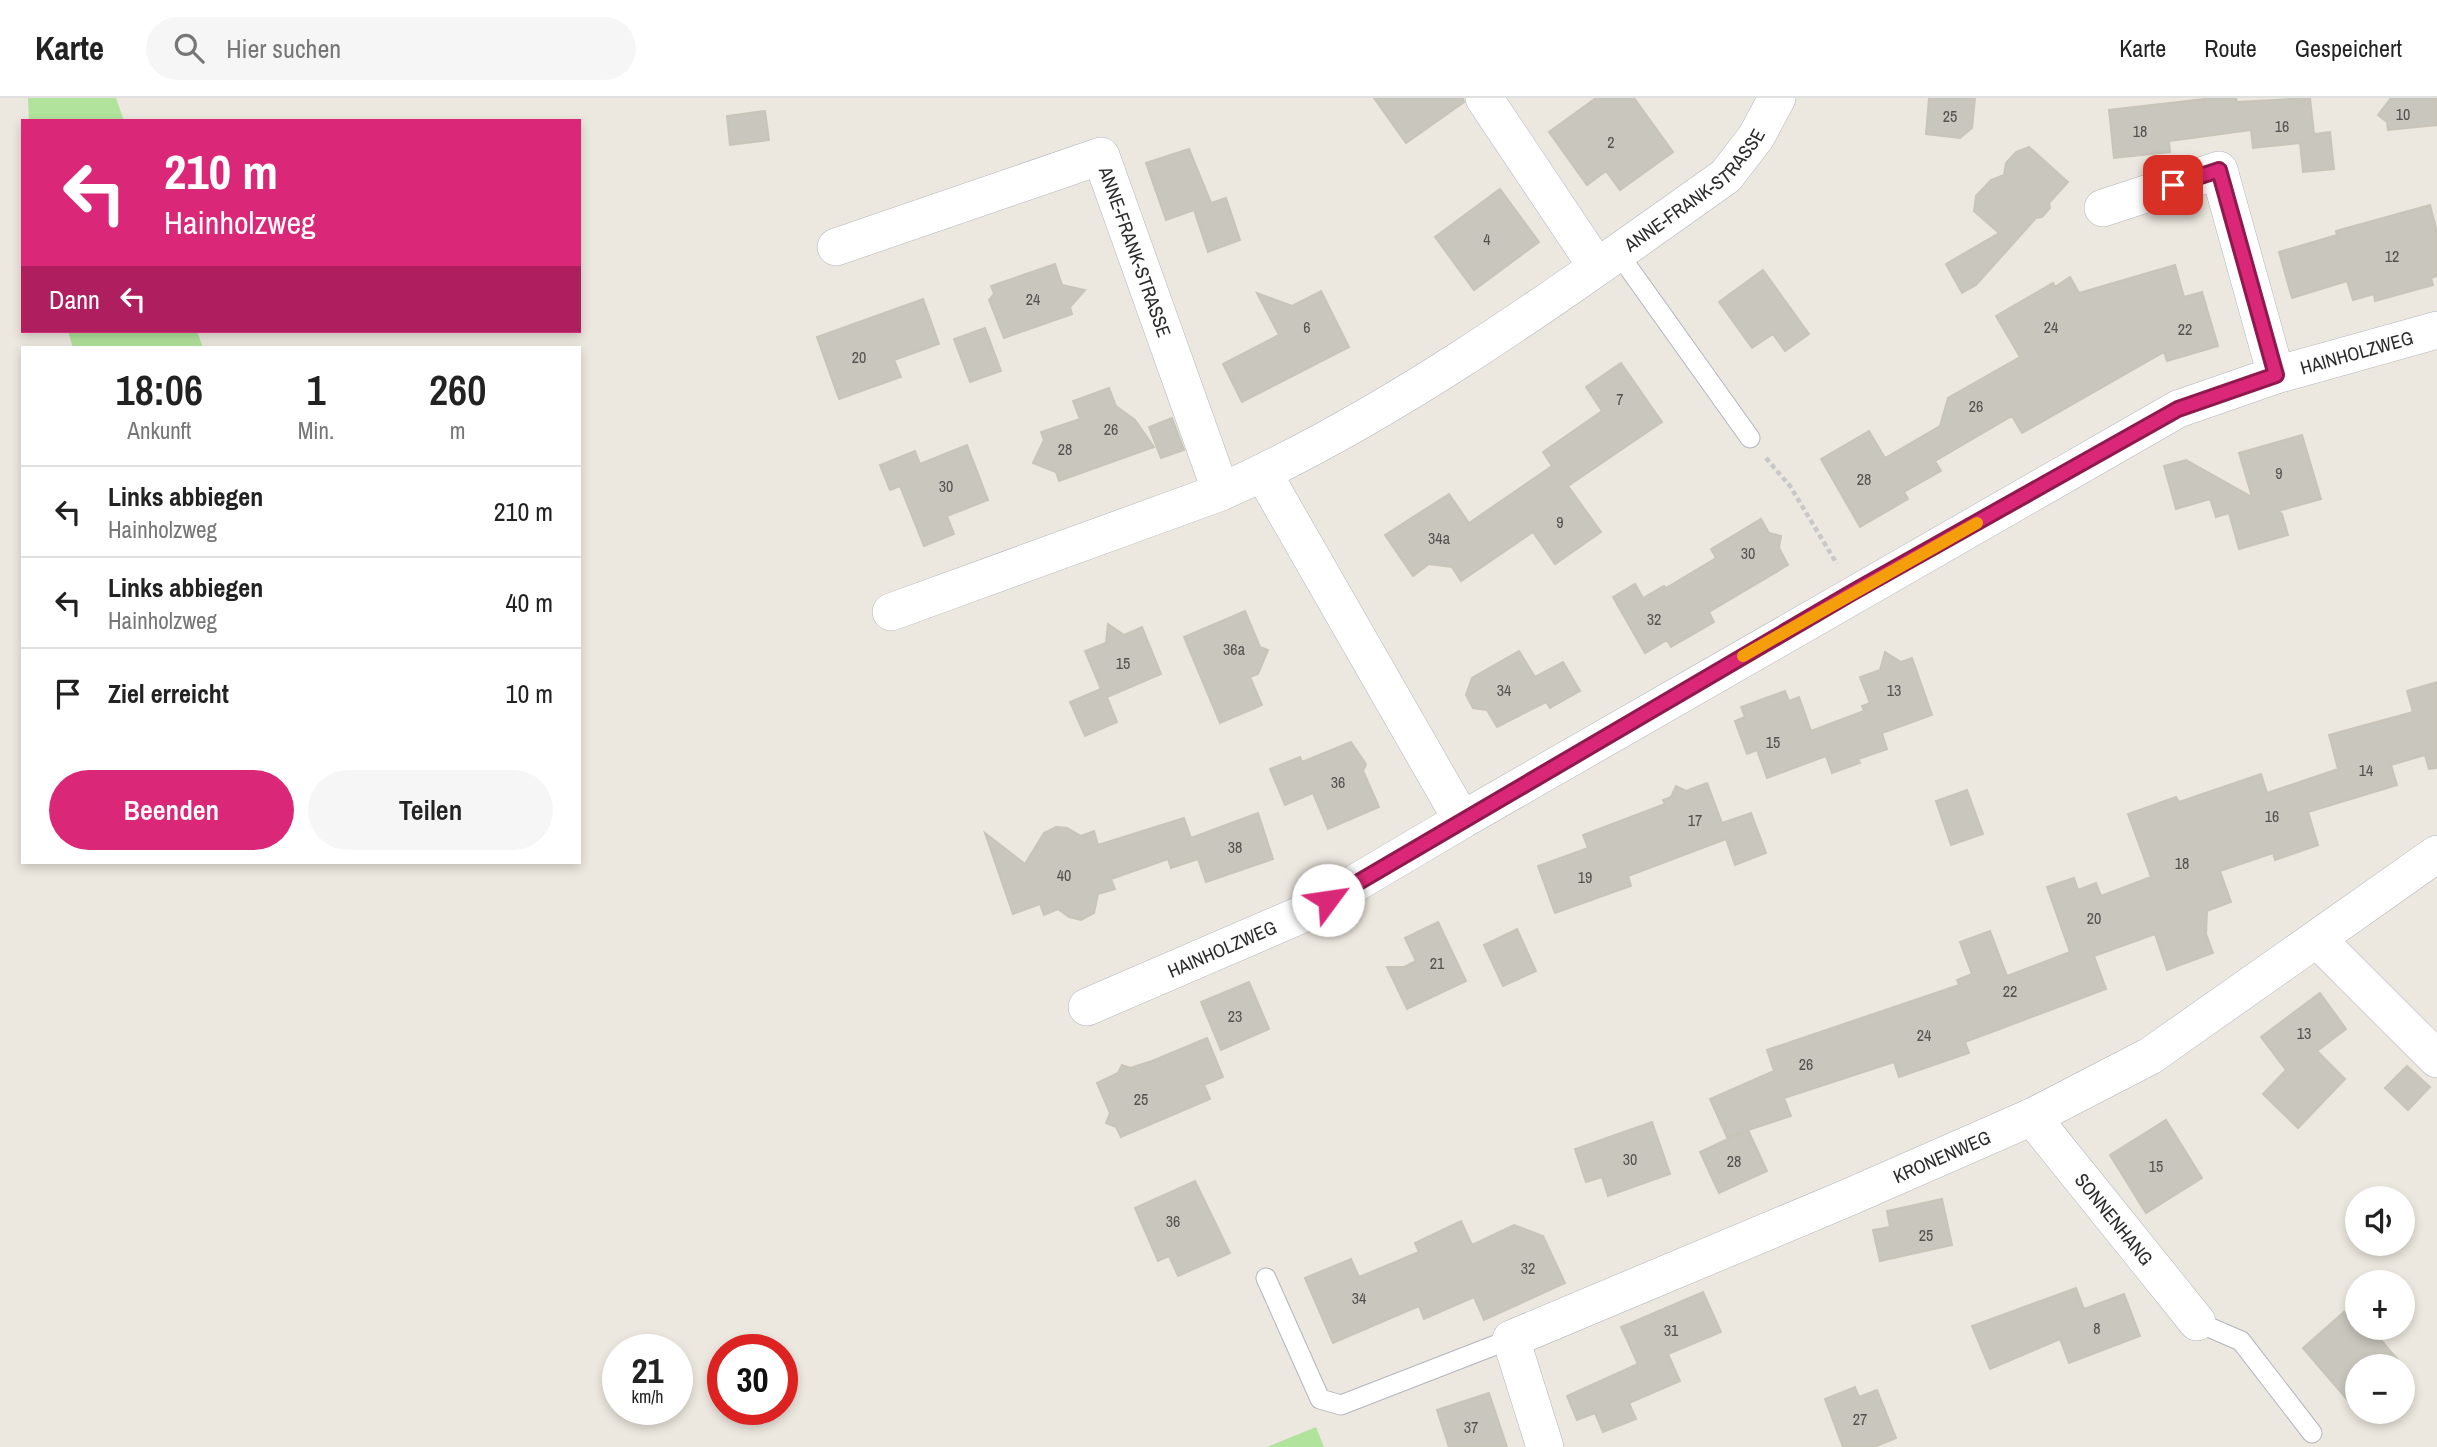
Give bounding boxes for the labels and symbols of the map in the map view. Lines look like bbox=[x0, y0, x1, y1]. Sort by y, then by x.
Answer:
house number: 10 bbox=[2396, 103, 2410, 125]
house number: 25 bbox=[1943, 105, 1957, 127]
house number: 16 bbox=[2275, 115, 2289, 137]
house number: 18 bbox=[2133, 120, 2147, 142]
street label: ANNE-FRANK-STRASSE bbox=[1618, 124, 1771, 258]
house number: 2 bbox=[1607, 131, 1615, 153]
pin bbox=[2143, 155, 2203, 215]
street label: ANNE-FRANK-STRASSE bbox=[1093, 162, 1178, 341]
house number: 4 bbox=[1483, 228, 1491, 250]
house number: 12 bbox=[2385, 245, 2399, 267]
house number: 24 bbox=[1026, 288, 1040, 310]
house number: 6 bbox=[1303, 316, 1311, 338]
house number: 24 bbox=[2044, 316, 2058, 338]
house number: 22 bbox=[2178, 318, 2192, 340]
street label: HAINHOLZWEG bbox=[2297, 324, 2416, 381]
house number: 20 bbox=[852, 346, 866, 368]
house number: 7 bbox=[1616, 388, 1624, 410]
house number: 26 bbox=[1969, 395, 1983, 417]
house number: 26 bbox=[1104, 418, 1118, 440]
house number: 28 bbox=[1058, 438, 1072, 460]
house number: 9 bbox=[2275, 462, 2283, 484]
house number: 28 bbox=[1857, 468, 1871, 490]
house number: 30 bbox=[939, 475, 953, 497]
house number: 9 bbox=[1556, 511, 1564, 533]
house number: 34a bbox=[1428, 527, 1451, 549]
house number: 30 bbox=[1741, 542, 1755, 564]
house number: 32 bbox=[1647, 608, 1661, 630]
house number: 36a bbox=[1223, 638, 1246, 660]
house number: 15 bbox=[1116, 652, 1130, 674]
house number: 34 bbox=[1497, 679, 1511, 701]
house number: 13 bbox=[1887, 679, 1901, 701]
house number: 15 bbox=[1766, 731, 1780, 753]
house number: 14 bbox=[2359, 759, 2373, 781]
house number: 36 bbox=[1331, 771, 1345, 793]
house number: 16 bbox=[2265, 805, 2279, 827]
house number: 17 bbox=[1688, 809, 1702, 831]
house number: 38 bbox=[1228, 836, 1242, 858]
house number: 18 bbox=[2175, 852, 2189, 874]
position arrow bbox=[1291, 863, 1365, 937]
house number: 40 bbox=[1057, 864, 1071, 886]
house number: 19 bbox=[1578, 866, 1592, 888]
house number: 20 bbox=[2087, 907, 2101, 929]
street label: HAINHOLZWEG bbox=[1164, 914, 1280, 984]
house number: 21 bbox=[1430, 952, 1445, 974]
house number: 22 bbox=[2003, 980, 2017, 1002]
house number: 23 bbox=[1228, 1005, 1242, 1027]
house number: 13 bbox=[2297, 1022, 2311, 1044]
house number: 24 bbox=[1917, 1024, 1931, 1046]
house number: 26 bbox=[1799, 1053, 1813, 1075]
house number: 25 bbox=[1134, 1088, 1148, 1110]
street label: KRONENWEG bbox=[1889, 1124, 1995, 1189]
house number: 30 bbox=[1623, 1148, 1637, 1170]
house number: 28 bbox=[1727, 1150, 1741, 1172]
house number: 15 bbox=[2149, 1155, 2163, 1177]
street label: SONNENHANG bbox=[2069, 1167, 2159, 1271]
house number: 36 bbox=[1166, 1210, 1180, 1232]
house number: 25 bbox=[1919, 1224, 1933, 1246]
house number: 32 bbox=[1521, 1257, 1535, 1279]
house number: 34 bbox=[1352, 1287, 1366, 1309]
house number: 8 bbox=[2093, 1317, 2101, 1339]
house number: 31 bbox=[1664, 1319, 1679, 1341]
speed limit sign: 30 bbox=[707, 1334, 798, 1425]
house number: 27 bbox=[1853, 1408, 1867, 1430]
house number: 37 bbox=[1464, 1416, 1478, 1438]

